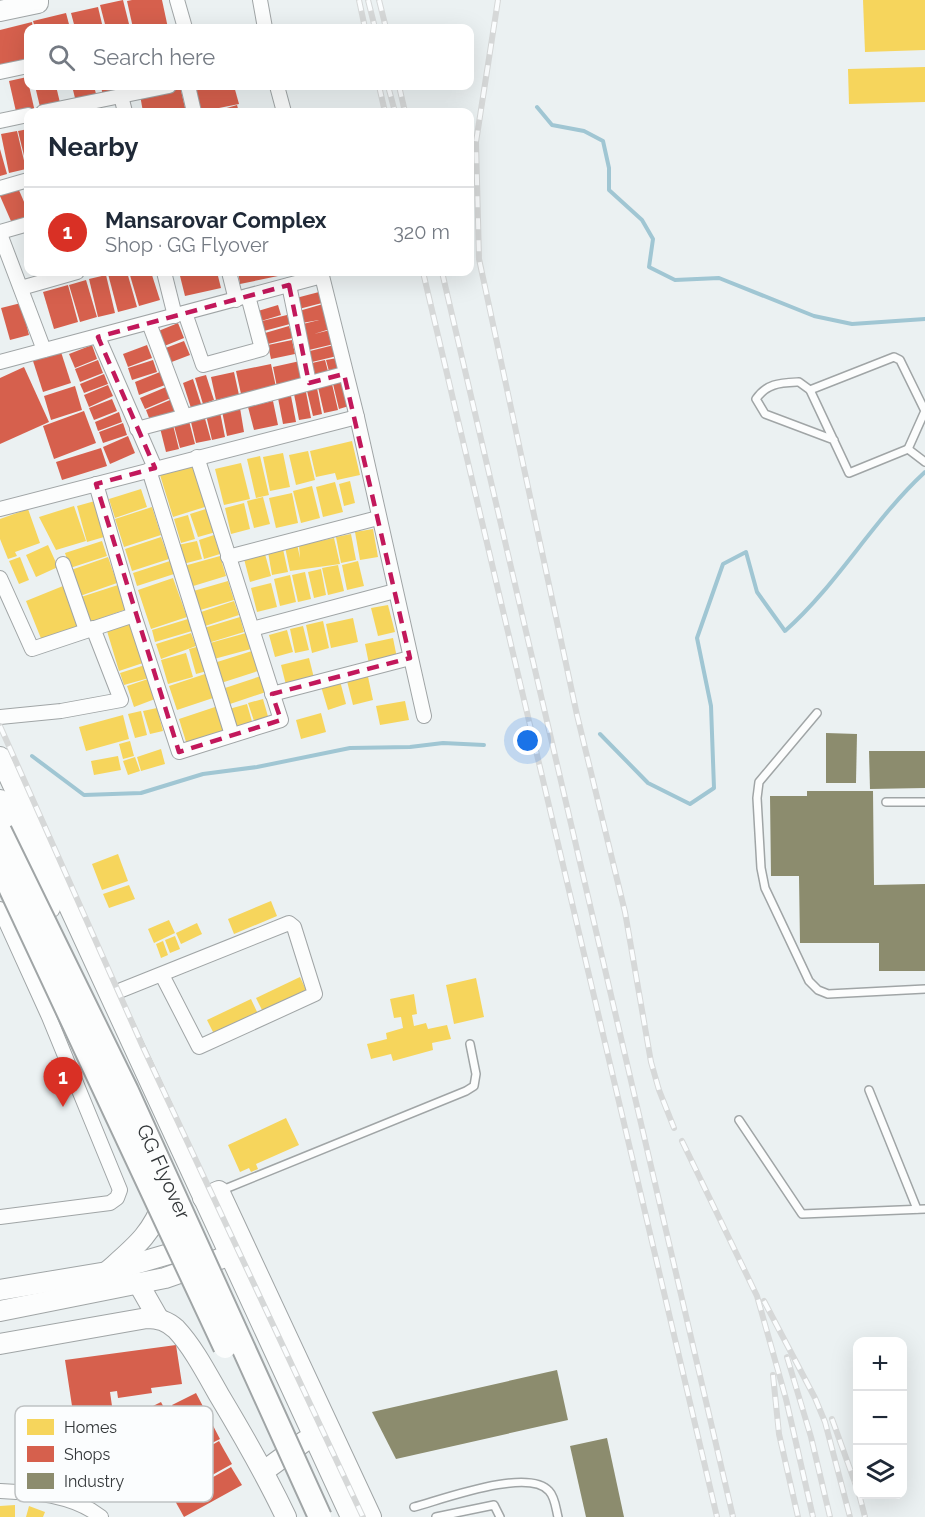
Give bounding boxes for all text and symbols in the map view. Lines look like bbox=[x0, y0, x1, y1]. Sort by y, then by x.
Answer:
search box bbox=[24, 24, 474, 90]
icon: search bbox=[45, 41, 78, 74]
text: Search here bbox=[93, 44, 215, 70]
text: Nearby bbox=[48, 132, 138, 162]
text: Mansarovar Complex bbox=[105, 207, 327, 233]
text: 1 bbox=[63, 220, 72, 244]
text: 320 m bbox=[393, 220, 450, 244]
text: Shop · GG Flyover bbox=[105, 233, 269, 257]
your location bbox=[513, 726, 542, 755]
pin: 1 bbox=[44, 1058, 82, 1107]
street label: GG Flyover bbox=[132, 1120, 196, 1223]
map controls bbox=[853, 1337, 907, 1499]
button: + bbox=[853, 1337, 907, 1391]
button: − bbox=[853, 1391, 907, 1445]
legend bbox=[15, 1406, 213, 1502]
text: Homes bbox=[64, 1418, 117, 1437]
text: Shops bbox=[64, 1445, 110, 1464]
button: layers bbox=[853, 1445, 907, 1499]
text: Industry bbox=[64, 1472, 124, 1491]

